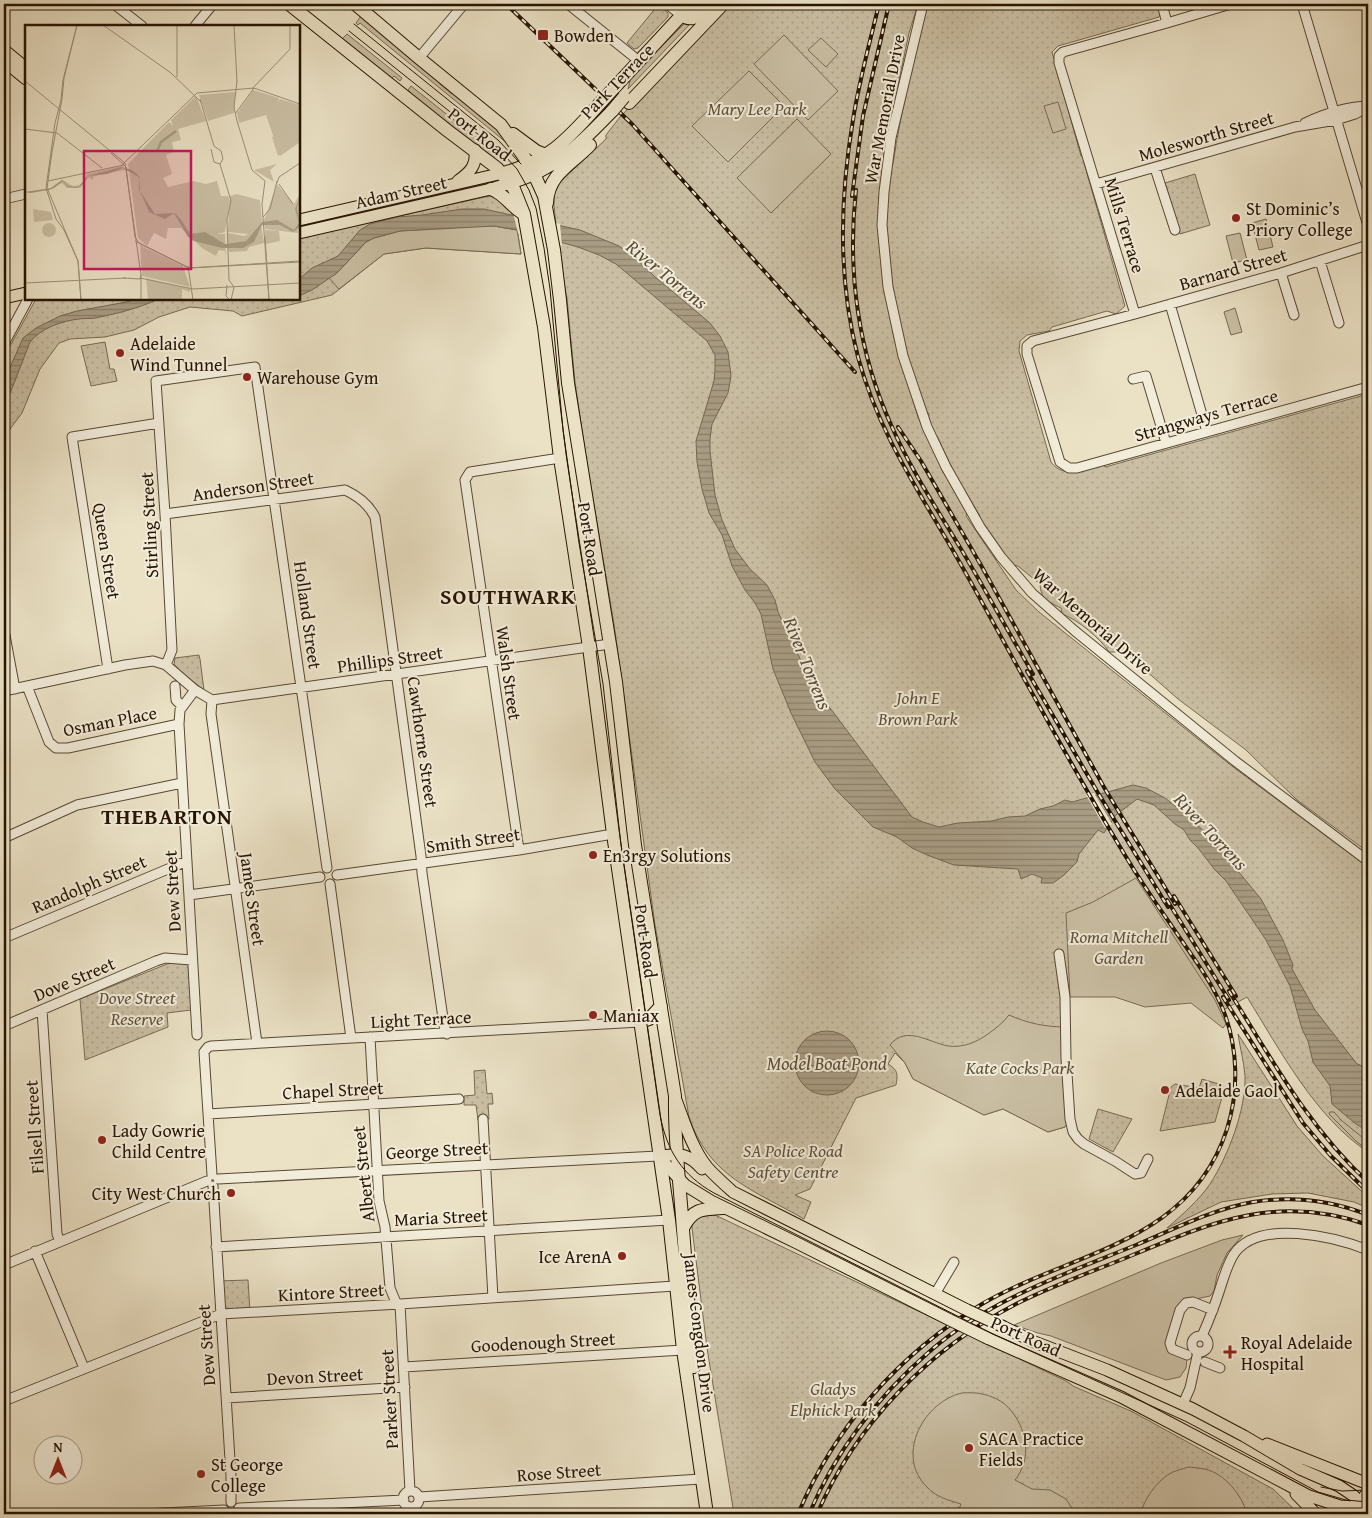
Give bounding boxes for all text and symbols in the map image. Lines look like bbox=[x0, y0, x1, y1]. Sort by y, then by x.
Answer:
place label: Bowden bbox=[554, 22, 614, 49]
inset map bbox=[25, 25, 300, 300]
marker: Bowden bbox=[536, 28, 550, 42]
street label: War Memorial Drive bbox=[856, 32, 912, 186]
street label: Park Terrace bbox=[574, 37, 660, 125]
park label: Mary Lee Park bbox=[708, 95, 807, 122]
street label: Port Road bbox=[442, 101, 518, 168]
street label: Molesworth Street bbox=[1135, 104, 1277, 168]
street label: Adam Street bbox=[353, 168, 450, 216]
street label: Mills Terrace bbox=[1098, 174, 1152, 276]
place label: St Dominic’s Priory College bbox=[1246, 195, 1353, 243]
marker: St Dominic’s Priory College bbox=[1230, 212, 1242, 224]
water label: River Torrens bbox=[620, 232, 714, 316]
street label: Barnard Street bbox=[1176, 241, 1291, 297]
place label: Adelaide Wind Tunnel bbox=[130, 330, 228, 378]
marker: Adelaide Wind Tunnel bbox=[114, 347, 126, 359]
place label: Warehouse Gym bbox=[257, 364, 379, 391]
marker: Warehouse Gym bbox=[241, 371, 253, 383]
street label: Strangways Terrace bbox=[1131, 382, 1281, 448]
street label: Anderson Street bbox=[190, 464, 316, 508]
street label: Stirling Street bbox=[133, 471, 165, 579]
street label: Port Road bbox=[571, 500, 609, 578]
street label: Queen Street bbox=[86, 501, 128, 602]
street label: Holland Street bbox=[287, 559, 329, 671]
street label: War Memorial Drive bbox=[1027, 561, 1159, 681]
district label: SOUTHWARK bbox=[440, 580, 576, 612]
water label: River Torrens bbox=[776, 612, 839, 714]
street label: Walsh Street bbox=[489, 624, 529, 723]
street label: Phillips Street bbox=[335, 638, 445, 680]
street label: Cawthorne Street bbox=[400, 675, 446, 810]
park label: John E Brown Park bbox=[877, 684, 959, 732]
street label: Osman Place bbox=[61, 699, 159, 743]
water label: River Torrens bbox=[1167, 785, 1255, 876]
district label: THEBARTON bbox=[101, 800, 233, 832]
street label: Smith Street bbox=[424, 820, 522, 860]
place label: En3rgy Solutions bbox=[603, 842, 731, 869]
street label: Randolph Street bbox=[28, 847, 151, 920]
street label: Dew Street bbox=[156, 849, 188, 932]
street label: James Street bbox=[233, 849, 273, 948]
marker: En3rgy Solutions bbox=[587, 849, 599, 861]
street label: Port Road bbox=[627, 902, 665, 980]
park label: Roma Mitchell Garden bbox=[1069, 923, 1169, 971]
street label: Dove Street bbox=[29, 949, 120, 1008]
park label: Dove Street Reserve bbox=[98, 984, 176, 1032]
place label: Maniax bbox=[603, 1002, 660, 1029]
street label: Light Terrace bbox=[370, 1003, 472, 1035]
marker: Maniax bbox=[587, 1009, 599, 1021]
water label: Model Boat Pond bbox=[767, 1049, 887, 1077]
park label: Kate Cocks Park bbox=[965, 1054, 1075, 1081]
street label: Chapel Street bbox=[282, 1074, 385, 1106]
place label: Adelaide Gaol bbox=[1175, 1077, 1278, 1104]
street label: Filsell Street bbox=[17, 1078, 51, 1175]
marker: Adelaide Gaol bbox=[1159, 1084, 1171, 1096]
place label: Lady Gowrie Child Centre bbox=[112, 1117, 206, 1165]
street label: Albert Street bbox=[344, 1124, 381, 1224]
marker: Lady Gowrie Child Centre bbox=[96, 1134, 108, 1146]
street label: George Street bbox=[385, 1134, 490, 1166]
park label: SA Police Road Safety Centre bbox=[743, 1137, 843, 1185]
place label: City West Church bbox=[92, 1180, 221, 1207]
marker: City West Church bbox=[225, 1187, 237, 1199]
street label: Maria Street bbox=[393, 1201, 489, 1233]
place label: Ice ArenA bbox=[539, 1243, 612, 1270]
marker: Ice ArenA bbox=[616, 1250, 628, 1262]
street label: James Congdon Drive bbox=[677, 1250, 723, 1414]
street label: Kintore Street bbox=[277, 1276, 385, 1308]
street label: Dew Street bbox=[190, 1303, 222, 1387]
street label: Port Road bbox=[987, 1309, 1066, 1364]
street label: Goodenough Street bbox=[470, 1325, 617, 1359]
place label: Royal Adelaide Hospital bbox=[1241, 1329, 1352, 1377]
marker: Royal Adelaide Hospital bbox=[1223, 1345, 1237, 1359]
street label: Parker Street bbox=[373, 1348, 405, 1450]
street label: Devon Street bbox=[266, 1360, 365, 1392]
park label: Gladys Elphick Park bbox=[789, 1375, 877, 1423]
place label: SACA Practice Fields bbox=[979, 1425, 1084, 1473]
north arrow bbox=[32, 1436, 82, 1486]
text: N bbox=[53, 1437, 63, 1457]
marker: SACA Practice Fields bbox=[963, 1442, 975, 1454]
place label: St George College bbox=[211, 1451, 283, 1499]
street label: Rose Street bbox=[516, 1456, 603, 1488]
marker: St George College bbox=[195, 1468, 207, 1480]

